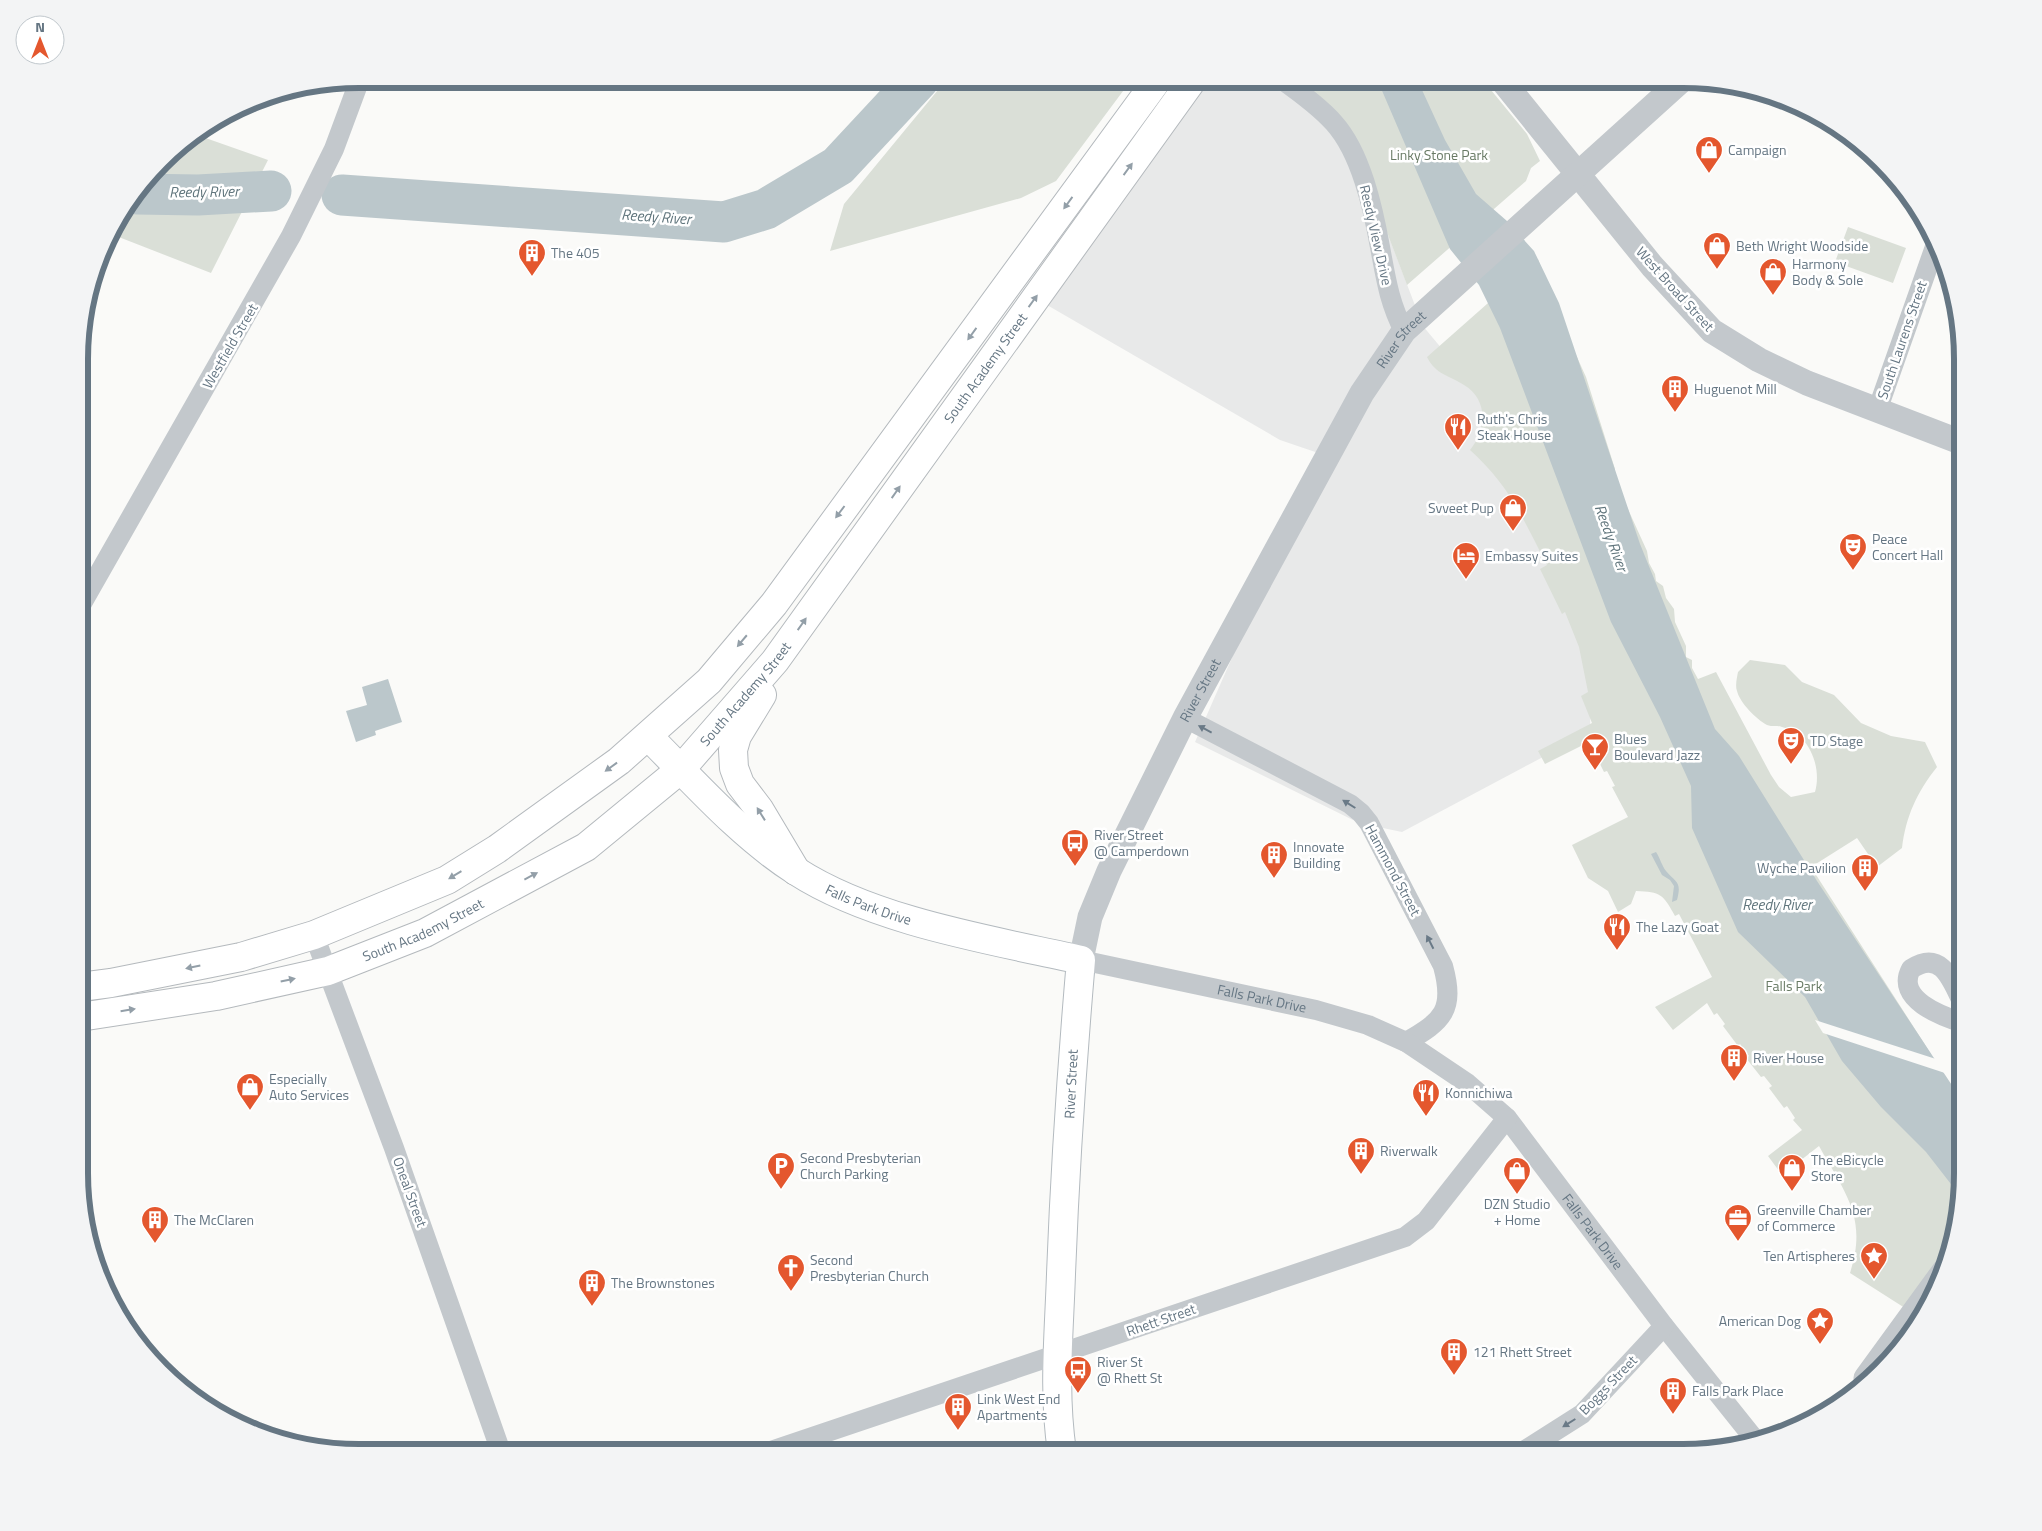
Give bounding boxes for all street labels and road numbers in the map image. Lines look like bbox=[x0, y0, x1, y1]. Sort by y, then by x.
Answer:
street label: Reedy View Drive bbox=[1355, 183, 1398, 287]
street label: West Broad Street bbox=[1631, 242, 1719, 336]
street label: South Laurens Street bbox=[1871, 278, 1932, 402]
street label: Westfield Street bbox=[197, 299, 263, 392]
street label: River Street bbox=[1371, 305, 1430, 372]
street label: South Academy Street bbox=[938, 308, 1032, 427]
street label: South Academy Street bbox=[695, 637, 796, 750]
street label: River Street bbox=[1174, 655, 1225, 726]
street label: Hammond Street bbox=[1360, 820, 1427, 920]
street label: Falls Park Drive bbox=[822, 878, 914, 930]
street label: South Academy Street bbox=[359, 893, 487, 966]
street label: Falls Park Drive bbox=[1216, 978, 1309, 1018]
street label: River Street bbox=[1058, 1049, 1083, 1119]
street label: Oneal Street bbox=[388, 1154, 433, 1230]
street label: Falls Park Drive bbox=[1557, 1189, 1629, 1274]
street label: Rhett Street bbox=[1123, 1298, 1198, 1341]
street label: Boggs Street bbox=[1574, 1350, 1642, 1419]

